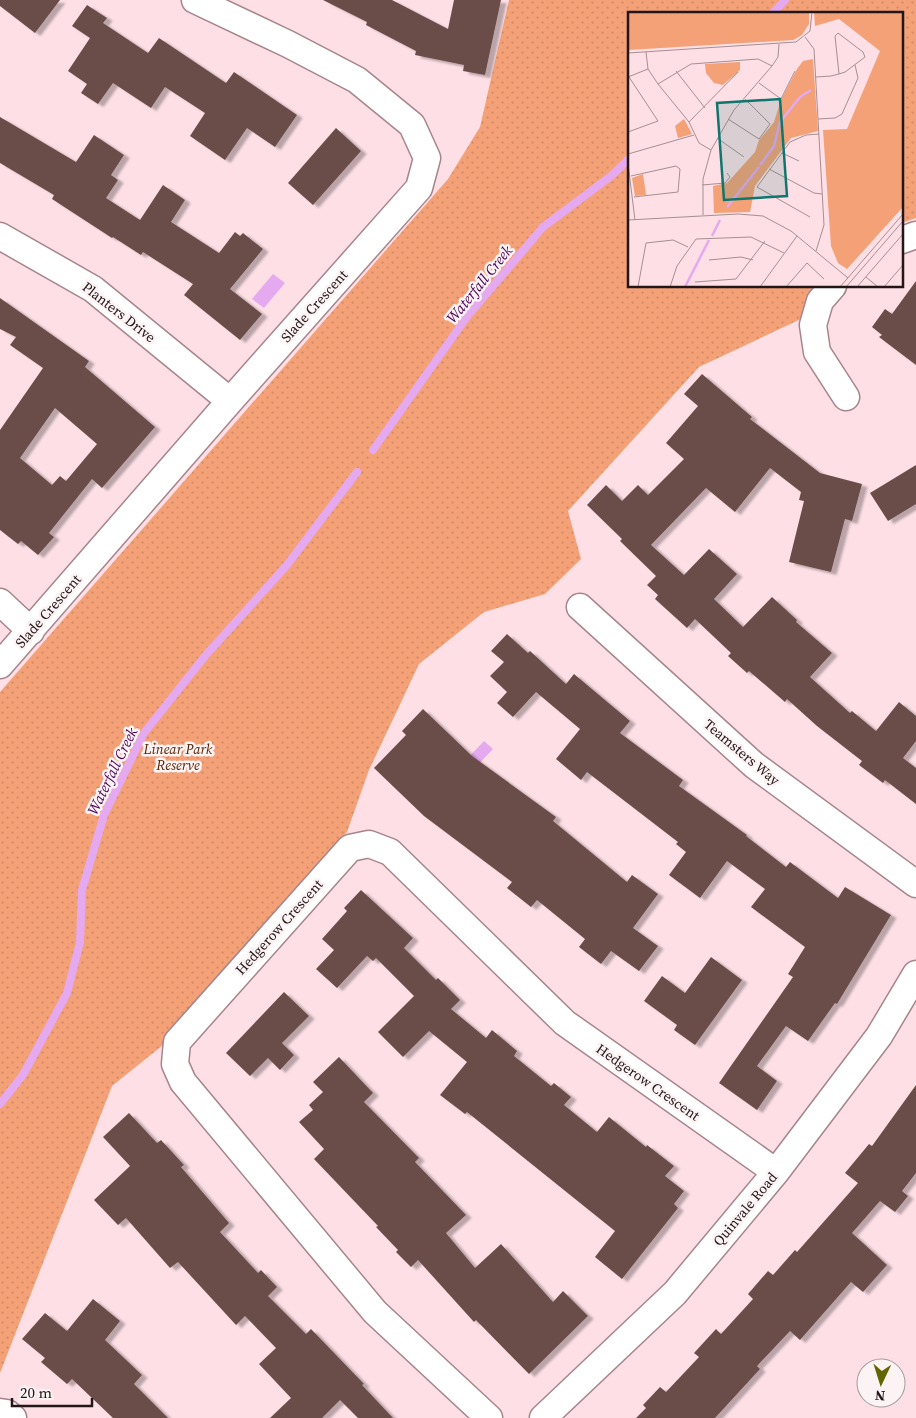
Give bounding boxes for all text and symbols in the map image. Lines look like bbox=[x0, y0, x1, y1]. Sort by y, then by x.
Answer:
inset map bbox=[628, 12, 904, 288]
water label: Waterfall Creek bbox=[441, 240, 518, 327]
street label: Slade Crescent bbox=[276, 265, 352, 347]
street label: Planters Drive bbox=[78, 277, 160, 347]
street label: Slade Crescent bbox=[11, 570, 86, 652]
street label: Teamsters Way bbox=[700, 714, 785, 790]
water label: Waterfall Creek bbox=[82, 723, 143, 818]
park label: Linear Park Reserve bbox=[143, 739, 213, 775]
street label: Hedgerow Crescent bbox=[231, 875, 328, 979]
street label: Hedgerow Crescent bbox=[592, 1039, 704, 1125]
street label: Quinvale Road bbox=[708, 1168, 782, 1250]
north arrow bbox=[856, 1358, 906, 1408]
scale bar bbox=[12, 1376, 92, 1408]
text: 20 m bbox=[20, 1382, 52, 1403]
text: N bbox=[874, 1386, 886, 1406]

